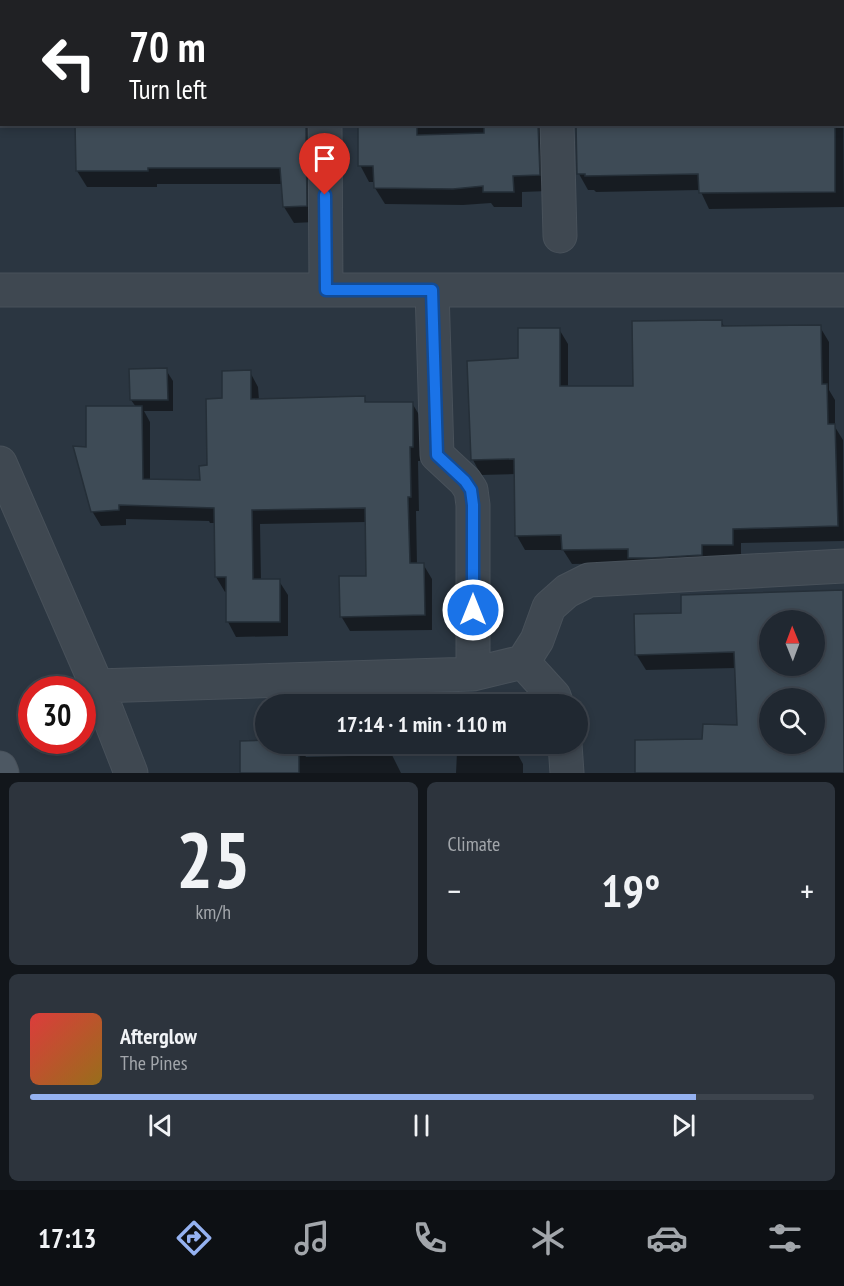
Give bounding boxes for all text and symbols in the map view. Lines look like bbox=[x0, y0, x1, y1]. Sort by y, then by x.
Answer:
text: 70 m bbox=[129, 19, 206, 74]
icon: left bbox=[30, 24, 108, 102]
text: Turn left bbox=[129, 72, 207, 106]
pin bbox=[299, 133, 350, 195]
icon: arrive bbox=[308, 142, 341, 175]
position arrow bbox=[441, 578, 505, 642]
north arrow bbox=[759, 610, 825, 676]
map controls bbox=[759, 610, 825, 754]
speed limit sign: 30 bbox=[18, 676, 96, 754]
button: search bbox=[759, 688, 825, 754]
text: 17:14 · 1 min · 110 m bbox=[336, 710, 507, 738]
text: 25 bbox=[176, 809, 251, 910]
text: Climate bbox=[448, 831, 500, 857]
text: 19° bbox=[601, 861, 660, 919]
text: − bbox=[448, 869, 461, 912]
text: + bbox=[800, 869, 814, 912]
text: km/h bbox=[196, 899, 231, 925]
text: Afterglow bbox=[120, 1022, 197, 1050]
text: The Pines bbox=[120, 1050, 187, 1076]
icon: previous bbox=[144, 1109, 177, 1142]
icon: pause bbox=[405, 1109, 438, 1142]
icon: next bbox=[667, 1109, 700, 1142]
icon: directions bbox=[173, 1217, 215, 1259]
icon: music bbox=[291, 1217, 333, 1259]
icon: phone bbox=[409, 1217, 451, 1259]
icon: climate bbox=[527, 1217, 569, 1259]
icon: car bbox=[646, 1217, 688, 1259]
icon: filters bbox=[764, 1217, 806, 1259]
text: 17:13 bbox=[38, 1221, 97, 1255]

